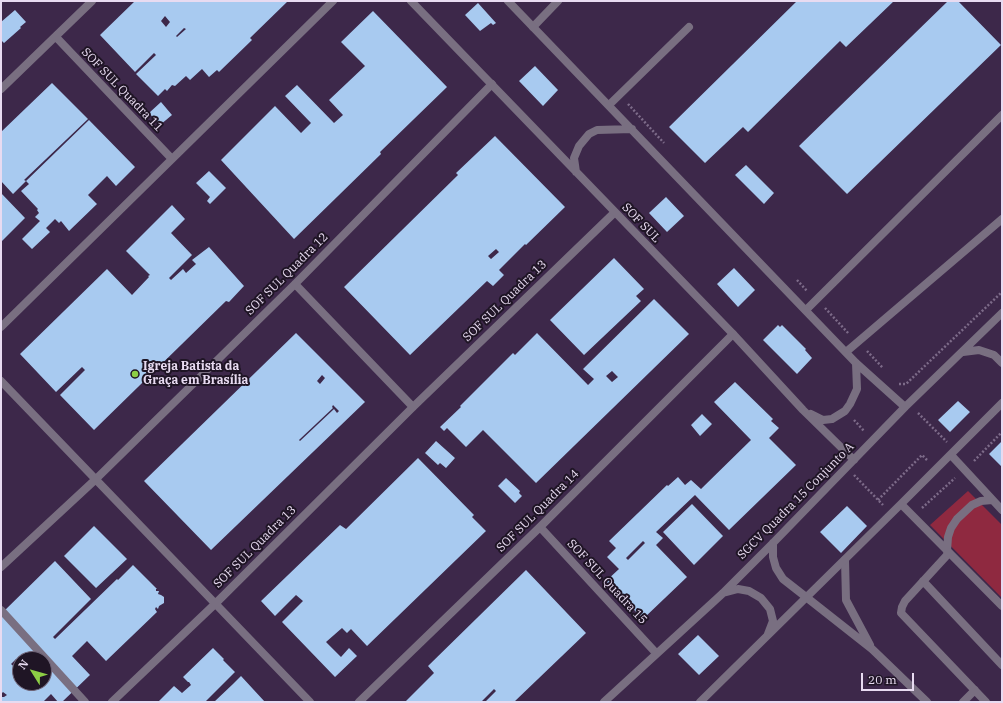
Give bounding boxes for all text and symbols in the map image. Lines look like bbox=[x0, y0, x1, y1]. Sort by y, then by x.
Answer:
street label: SOF SUL Quadra 11 bbox=[78, 45, 166, 135]
street label: SOF SUL bbox=[619, 200, 663, 246]
street label: SOF SUL Quadra 12 bbox=[243, 230, 331, 318]
street label: SOF SUL Quadra 13 bbox=[460, 257, 550, 345]
place label: Igreja Batista da Graça em Brasília bbox=[143, 360, 248, 388]
marker: Igreja Batista da Graça em Brasília bbox=[130, 369, 140, 379]
street label: SGCV Quadra 15 Conjunto A bbox=[735, 440, 857, 562]
street label: SOF SUL Quadra 14 bbox=[494, 467, 582, 555]
street label: SOF SUL Quadra 13 bbox=[211, 503, 299, 591]
street label: SOF SUL Quadra 15 bbox=[564, 537, 650, 627]
north arrow bbox=[12, 651, 52, 691]
text: N bbox=[15, 657, 31, 672]
scale bar bbox=[863, 665, 916, 691]
text: 20 m bbox=[868, 672, 897, 687]

